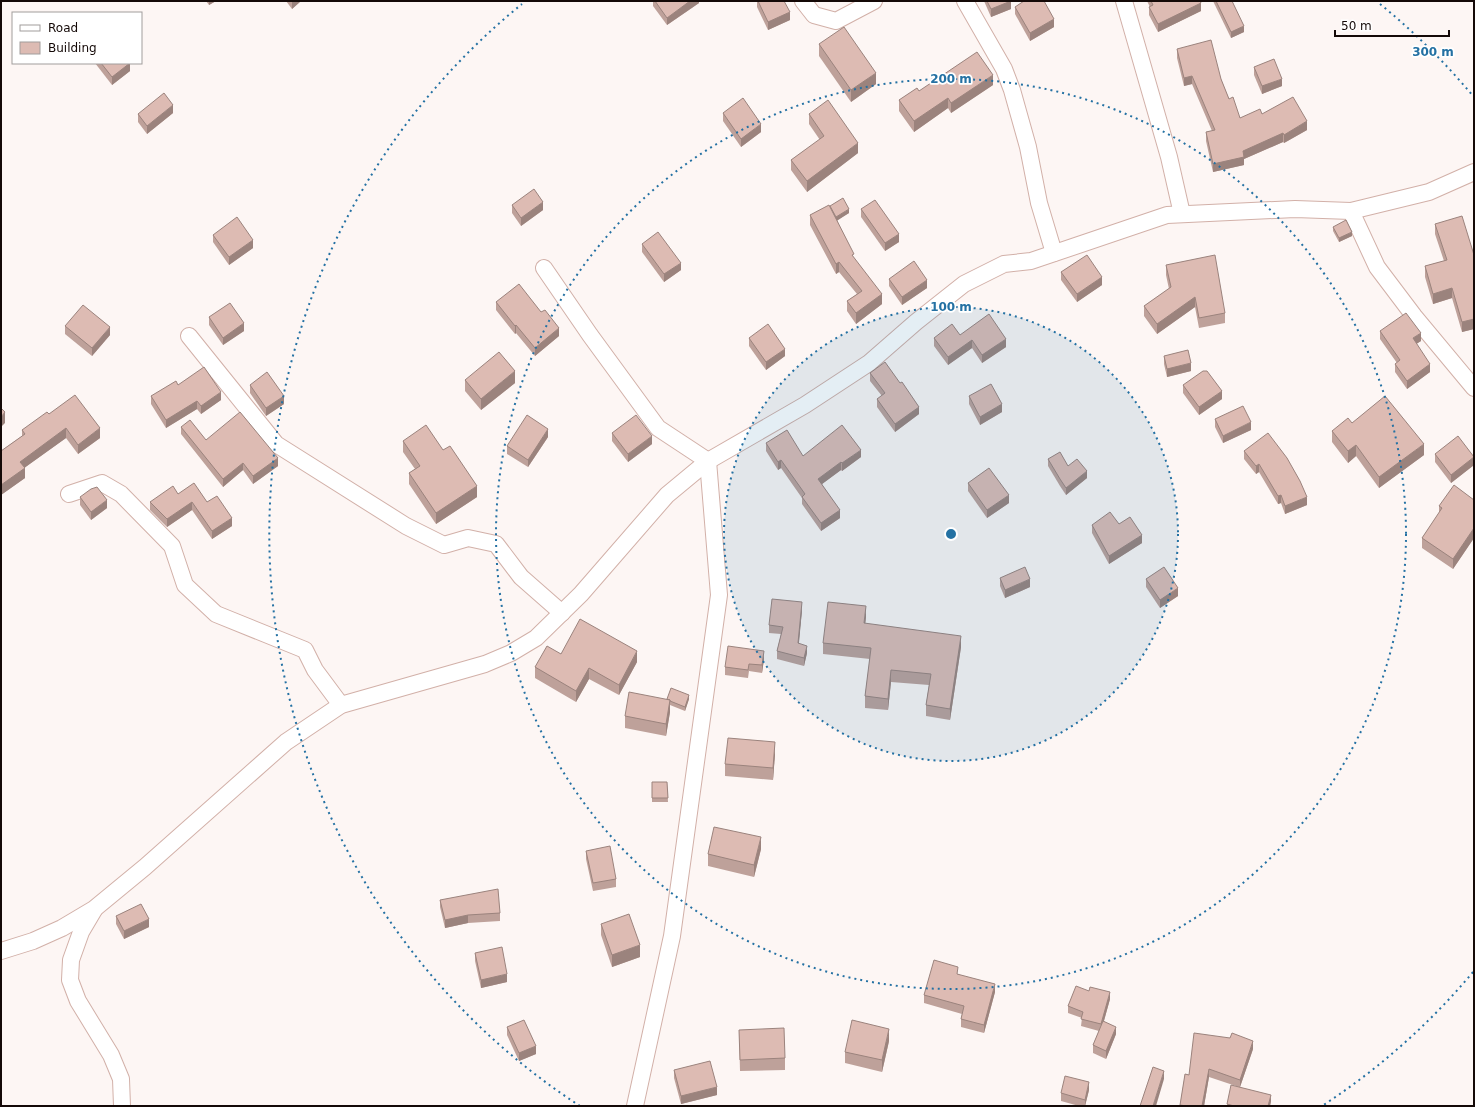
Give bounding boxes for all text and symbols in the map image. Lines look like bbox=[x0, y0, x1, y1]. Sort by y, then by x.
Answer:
legend bbox=[12, 12, 142, 64]
scale bar bbox=[1335, 12, 1449, 38]
text: 50 m bbox=[1341, 19, 1372, 33]
text: Road bbox=[48, 21, 78, 35]
text: Building bbox=[48, 41, 97, 55]
text: 300 m bbox=[1412, 45, 1454, 59]
text: 200 m bbox=[930, 72, 972, 86]
text: 100 m bbox=[930, 300, 972, 314]
centre of rings bbox=[944, 527, 958, 541]

